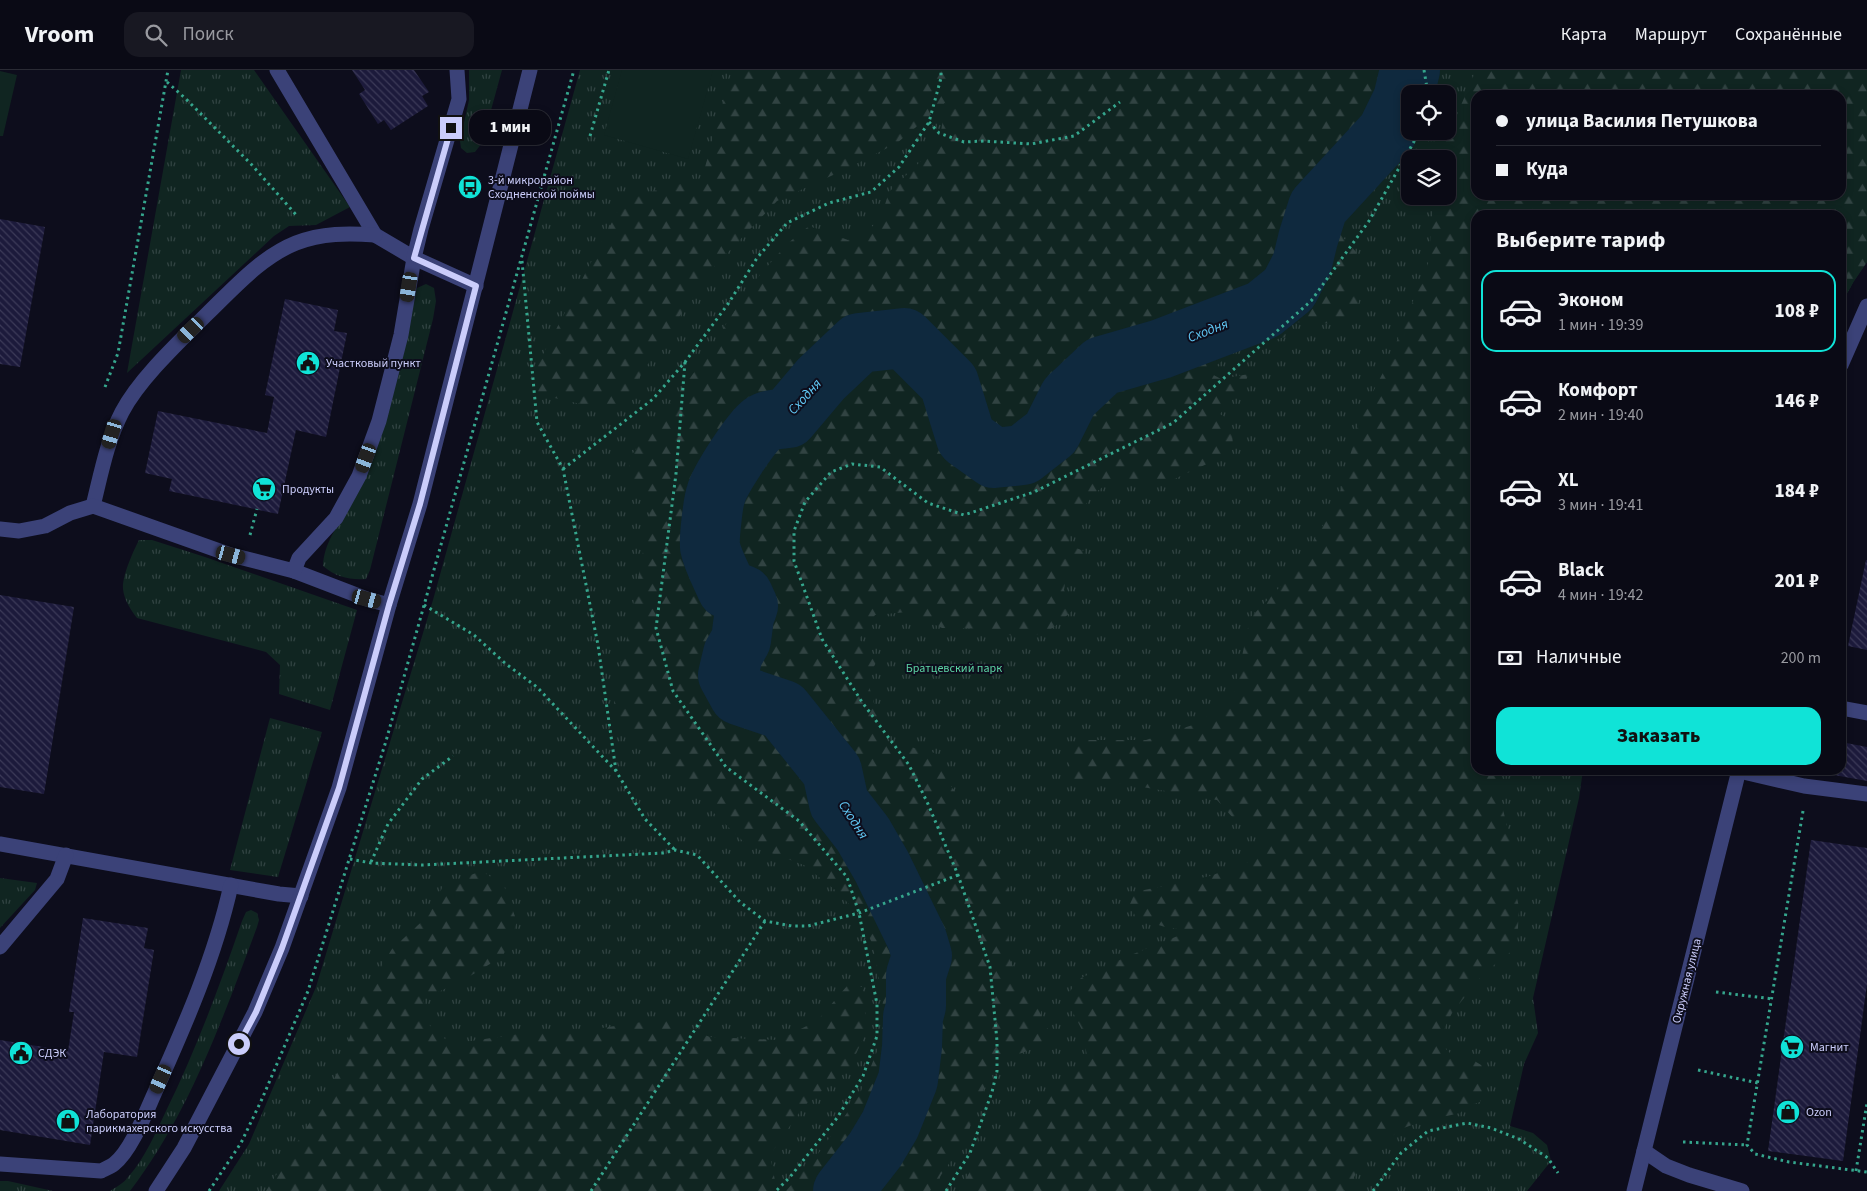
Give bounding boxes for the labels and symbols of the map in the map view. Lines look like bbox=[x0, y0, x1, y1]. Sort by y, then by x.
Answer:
callout: 1 мин bbox=[468, 110, 551, 146]
route end bbox=[440, 117, 462, 139]
place label: 3-й микрорайон Сходненской поймы bbox=[488, 172, 595, 203]
bus stop icon: 3-й микрорайон Сходненской поймы bbox=[457, 174, 483, 200]
car bbox=[399, 271, 418, 303]
car bbox=[174, 314, 207, 346]
water label: Сходня bbox=[1185, 314, 1232, 348]
public building icon: Участковый пункт bbox=[295, 350, 321, 376]
place label: Участковый пункт bbox=[326, 355, 421, 372]
water label: Сходня bbox=[783, 374, 827, 419]
car bbox=[100, 417, 123, 451]
car bbox=[353, 441, 378, 475]
supermarket icon: Продукты bbox=[251, 476, 277, 502]
place label: Продукты bbox=[282, 481, 334, 498]
car bbox=[214, 544, 247, 566]
car bbox=[350, 588, 383, 610]
park label: Братцевский парк bbox=[906, 660, 1002, 677]
water label: Сходня bbox=[833, 797, 873, 843]
street label: Окружная улица bbox=[1668, 937, 1706, 1025]
route start bbox=[228, 1033, 250, 1055]
supermarket icon: Магнит bbox=[1779, 1034, 1805, 1060]
place label: Магнит bbox=[1810, 1039, 1849, 1056]
public building icon: СДЭК bbox=[8, 1040, 34, 1066]
place label: СДЭК bbox=[38, 1045, 66, 1062]
car bbox=[148, 1062, 173, 1096]
shop icon: Ozon bbox=[1775, 1099, 1801, 1125]
place label: Ozon bbox=[1806, 1104, 1832, 1121]
place label: Лаборатория парикмахерского искусства bbox=[86, 1106, 232, 1137]
shop icon: Лаборатория парикмахерского искусства bbox=[55, 1108, 81, 1134]

